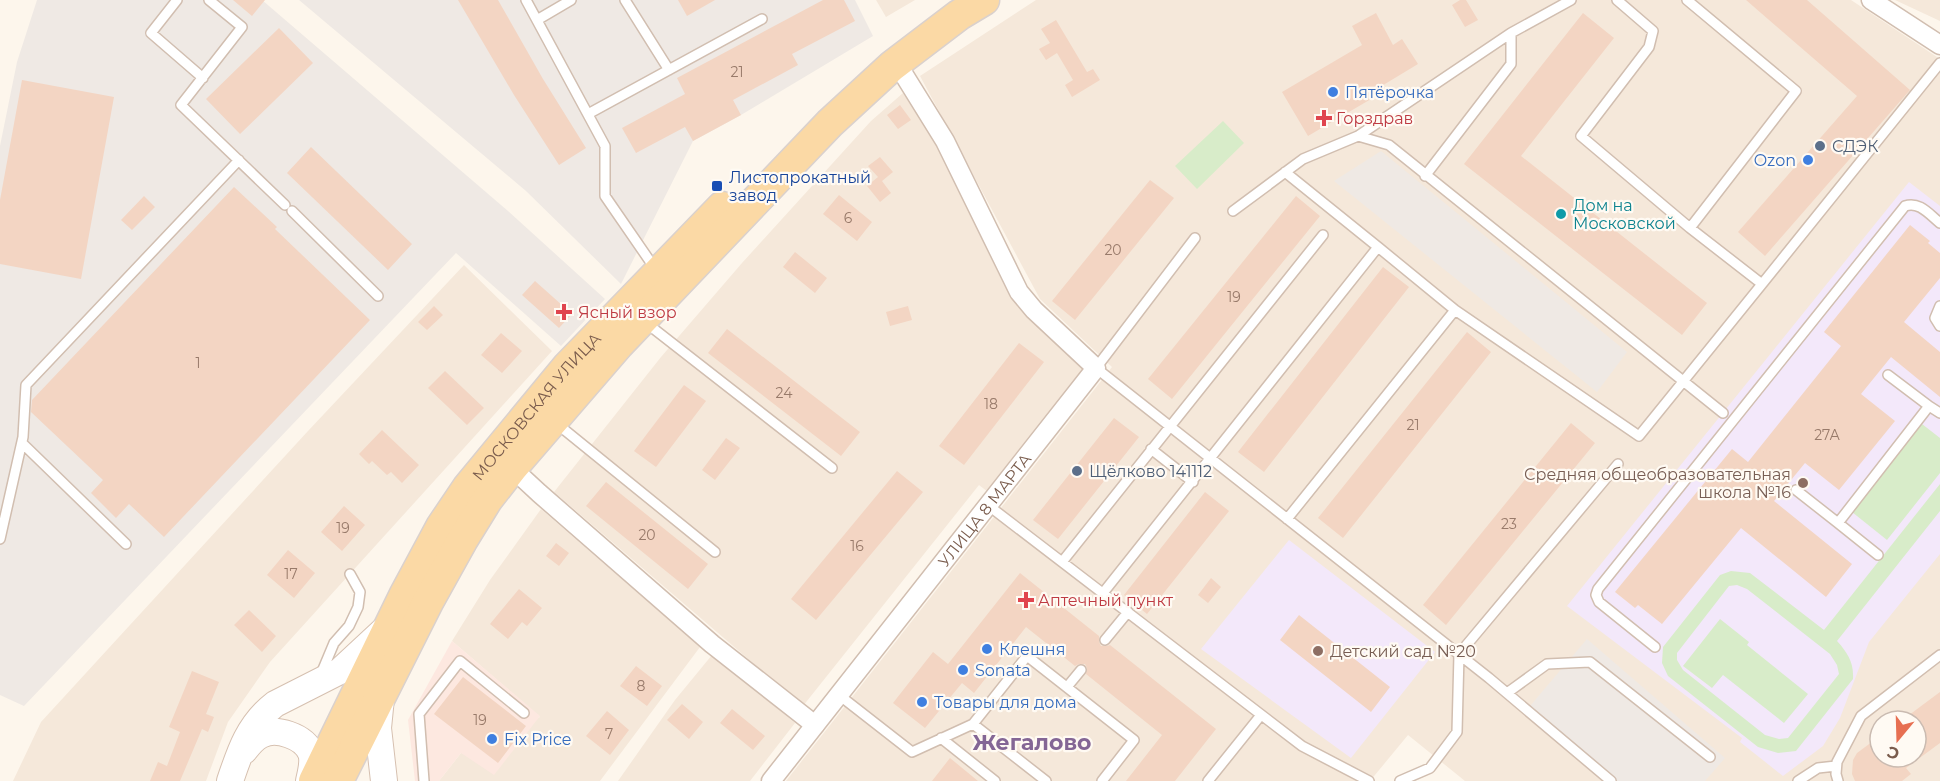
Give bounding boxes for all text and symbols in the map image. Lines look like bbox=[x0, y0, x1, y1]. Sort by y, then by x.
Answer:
house number: 21 bbox=[730, 63, 744, 81]
place label: Пятёрочка bbox=[1345, 83, 1434, 102]
marker: Пятёрочка bbox=[1326, 85, 1340, 99]
place label: Горздрав bbox=[1336, 109, 1413, 128]
marker: Горздрав bbox=[1317, 111, 1331, 125]
place label: СДЭК bbox=[1832, 137, 1878, 156]
marker: СДЭК bbox=[1813, 139, 1827, 153]
place label: Ozon bbox=[1754, 151, 1796, 170]
marker: Ozon bbox=[1801, 153, 1815, 167]
place label: Листопрокатный завод bbox=[729, 168, 871, 205]
marker: Листопрокатный завод bbox=[710, 179, 724, 193]
place label: Дом на Московской bbox=[1573, 196, 1676, 233]
marker: Дом на Московской bbox=[1554, 207, 1568, 221]
house number: 6 bbox=[844, 209, 853, 227]
house number: 20 bbox=[1104, 241, 1122, 259]
house number: 19 bbox=[1227, 288, 1241, 306]
marker: Ясный взор bbox=[555, 303, 573, 321]
place label: Ясный взор bbox=[578, 303, 677, 322]
street label: МОСКОВСКАЯ УЛИЦА bbox=[468, 329, 605, 484]
house number: 1 bbox=[195, 354, 201, 372]
house number: 24 bbox=[776, 384, 793, 402]
house number: 18 bbox=[984, 395, 998, 413]
house number: 21 bbox=[1406, 416, 1420, 434]
house number: 27А bbox=[1814, 426, 1840, 444]
street label: УЛИЦА 8 МАРТА bbox=[934, 449, 1035, 570]
place label: Щёлково 141112 bbox=[1089, 462, 1212, 481]
marker: Щёлково 141112 bbox=[1070, 464, 1084, 478]
place label: Средняя общеобразовательная школа №16 bbox=[1524, 465, 1791, 502]
marker: Средняя общеобразовательная школа №16 bbox=[1796, 476, 1810, 490]
house number: 23 bbox=[1501, 515, 1517, 533]
house number: 19 bbox=[336, 519, 350, 537]
house number: 20 bbox=[638, 526, 656, 544]
house number: 16 bbox=[850, 537, 864, 555]
house number: 17 bbox=[284, 565, 298, 583]
place label: Аптечный пункт bbox=[1038, 591, 1174, 610]
marker: Аптечный пункт bbox=[1019, 593, 1033, 607]
place label: Клешня bbox=[999, 640, 1065, 659]
marker: Клешня bbox=[980, 642, 994, 656]
place label: Детский сад №20 bbox=[1330, 642, 1476, 661]
marker: Детский сад №20 bbox=[1311, 644, 1325, 658]
place label: Sonata bbox=[975, 661, 1031, 680]
marker: Sonata bbox=[956, 663, 970, 677]
house number: 8 bbox=[637, 677, 646, 695]
place label: Товары для дома bbox=[934, 693, 1076, 712]
marker: Товары для дома bbox=[915, 695, 929, 709]
north arrow bbox=[1868, 709, 1928, 769]
house number: 19 bbox=[473, 711, 487, 729]
house number: 7 bbox=[605, 725, 613, 743]
district label: Жегалово bbox=[973, 729, 1091, 756]
place label: Fix Price bbox=[504, 730, 571, 749]
marker: Fix Price bbox=[485, 732, 499, 746]
text: С bbox=[1884, 742, 1902, 764]

